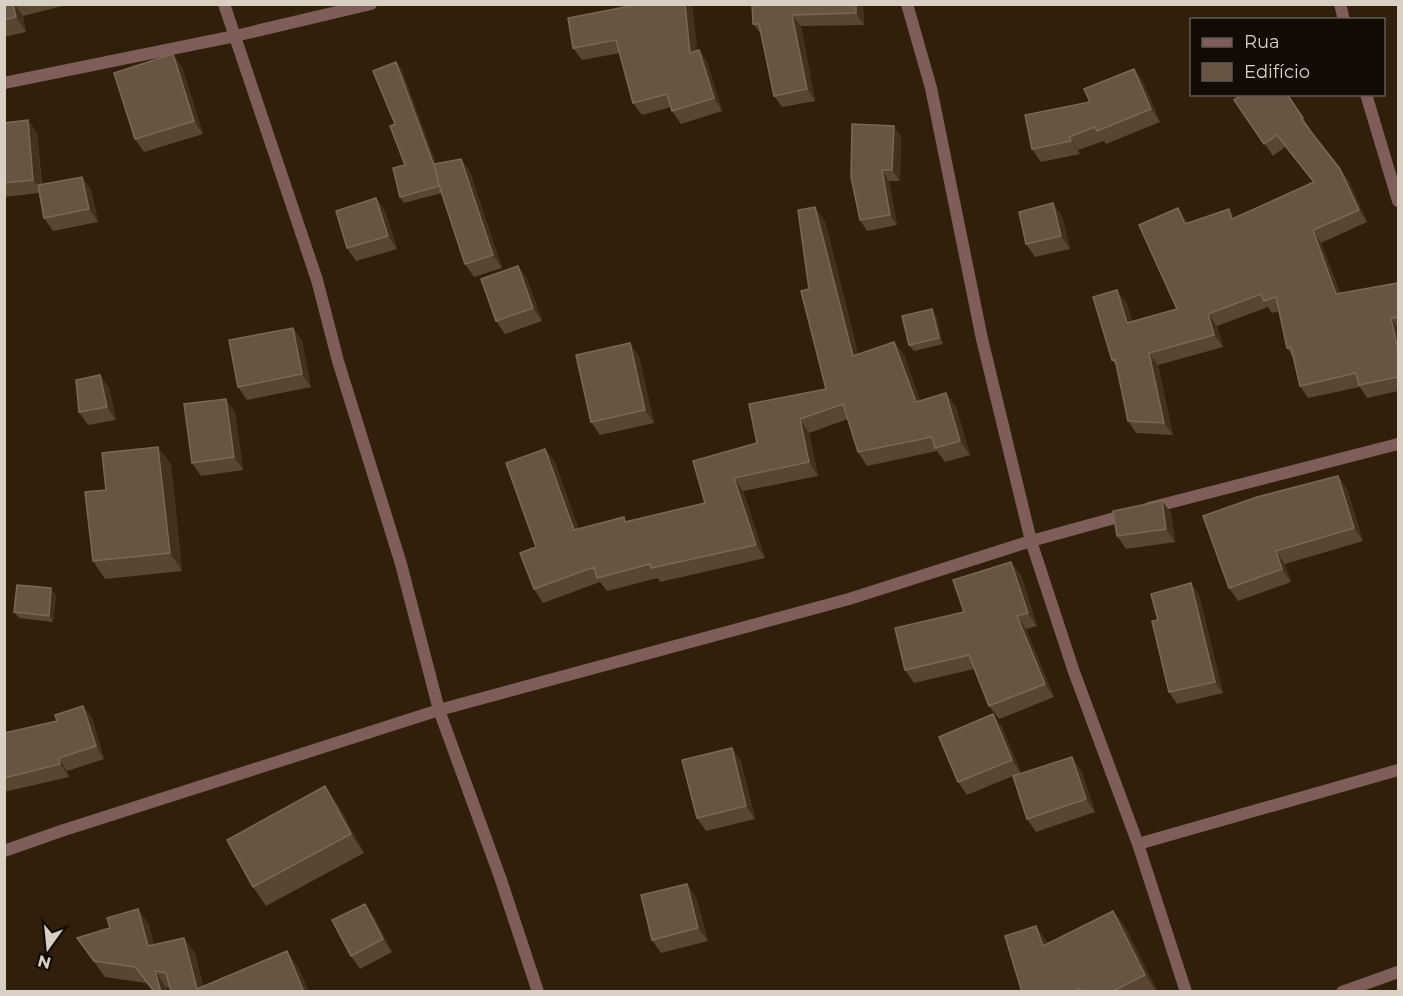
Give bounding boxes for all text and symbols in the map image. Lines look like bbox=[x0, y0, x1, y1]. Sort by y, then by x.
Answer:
legend bbox=[1190, 18, 1385, 96]
text: Rua bbox=[1244, 31, 1280, 53]
text: Edifício bbox=[1244, 61, 1310, 83]
north arrow bbox=[18, 918, 78, 978]
text: N bbox=[36, 951, 53, 973]

